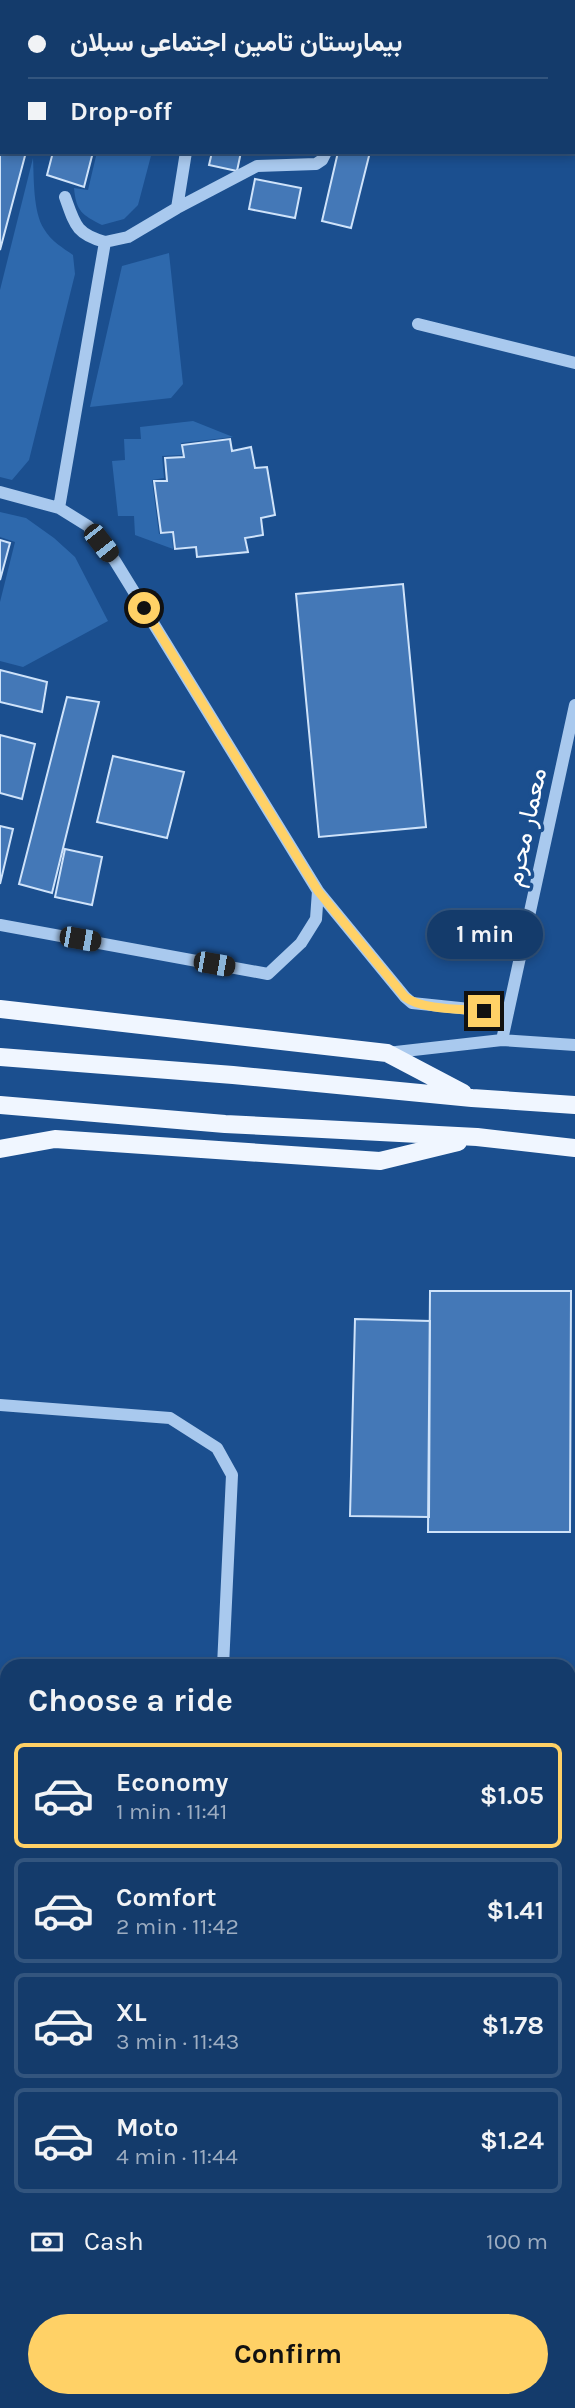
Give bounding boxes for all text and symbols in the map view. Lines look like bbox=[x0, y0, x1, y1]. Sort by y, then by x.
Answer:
text: بیمارستان تامین اجتماعی سبلان bbox=[70, 27, 402, 58]
text: Drop-off bbox=[70, 96, 172, 127]
car bbox=[80, 520, 123, 566]
route start bbox=[128, 592, 160, 624]
street label: معمار محرم bbox=[498, 765, 554, 890]
callout: 1 min bbox=[426, 909, 542, 958]
text: 1 min bbox=[456, 921, 514, 948]
car bbox=[58, 925, 103, 953]
car bbox=[192, 950, 237, 978]
route end bbox=[468, 995, 500, 1027]
text: Choose a ride bbox=[28, 1682, 233, 1719]
icon: car bbox=[32, 1764, 95, 1827]
text: Economy bbox=[116, 1767, 228, 1798]
text: $1.05 bbox=[480, 1780, 544, 1811]
text: 1 min · 11:41 bbox=[116, 1798, 227, 1825]
icon: car bbox=[32, 1879, 95, 1942]
text: Comfort bbox=[116, 1882, 217, 1913]
text: $1.41 bbox=[486, 1895, 544, 1926]
text: 2 min · 11:42 bbox=[116, 1913, 239, 1940]
icon: car bbox=[32, 1994, 95, 2057]
text: XL bbox=[116, 1997, 147, 2028]
text: $1.78 bbox=[481, 2010, 544, 2041]
text: 3 min · 11:43 bbox=[116, 2028, 239, 2055]
icon: car bbox=[32, 2109, 95, 2172]
text: Moto bbox=[116, 2112, 178, 2143]
text: $1.24 bbox=[480, 2125, 544, 2156]
text: 4 min · 11:44 bbox=[116, 2143, 238, 2170]
icon: cash bbox=[28, 2223, 66, 2261]
text: Cash bbox=[84, 2226, 144, 2257]
text: 100 m bbox=[486, 2228, 548, 2255]
button: Confirm bbox=[28, 2314, 548, 2394]

